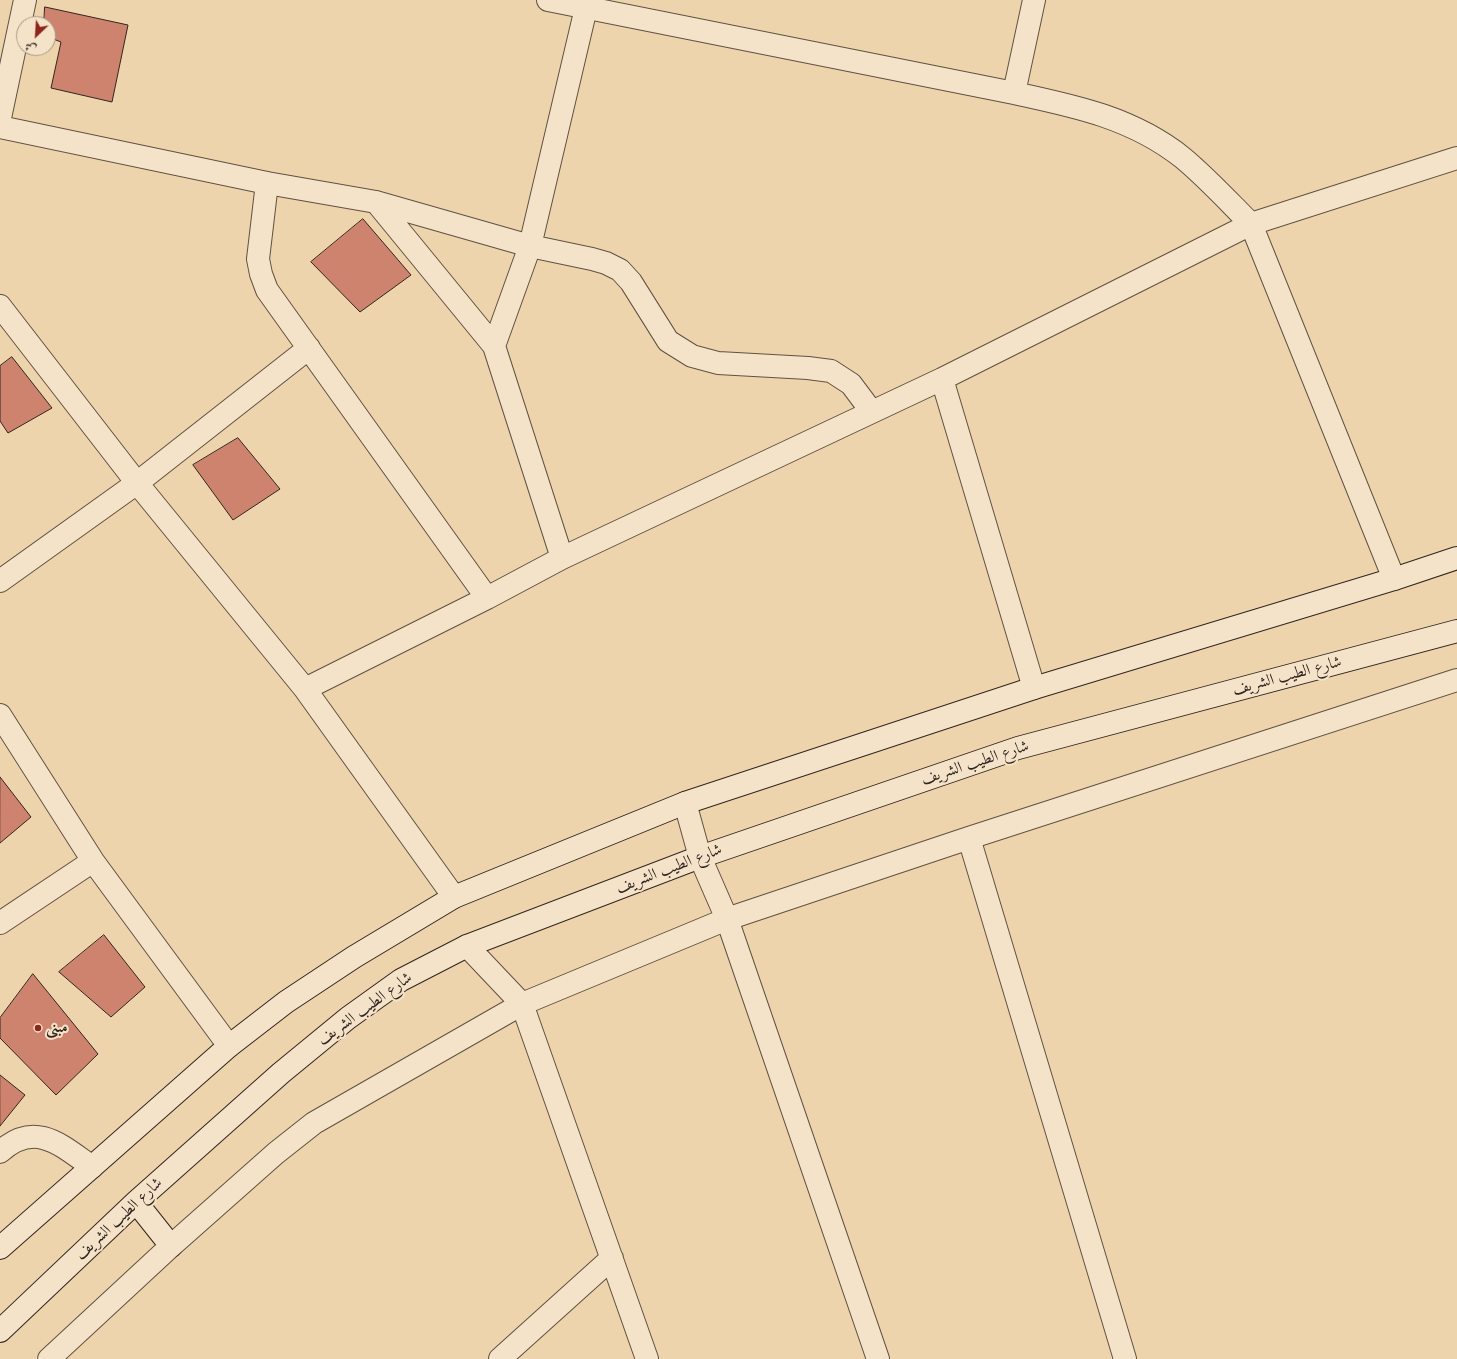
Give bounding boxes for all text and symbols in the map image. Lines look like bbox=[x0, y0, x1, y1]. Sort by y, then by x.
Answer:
north arrow bbox=[16, 16, 56, 56]
text: ش bbox=[24, 39, 38, 54]
street label: شارع الطيب الشريف bbox=[1230, 652, 1344, 700]
street label: شارع الطيب الشريف bbox=[919, 737, 1031, 789]
street label: شارع الطيب الشريف bbox=[613, 840, 725, 898]
street label: شارع الطيب الشريف bbox=[314, 968, 416, 1050]
place label: مبنى bbox=[46, 1018, 68, 1038]
marker: مبنى bbox=[33, 1023, 43, 1033]
street label: شارع الطيب الشريف bbox=[71, 1174, 167, 1264]

